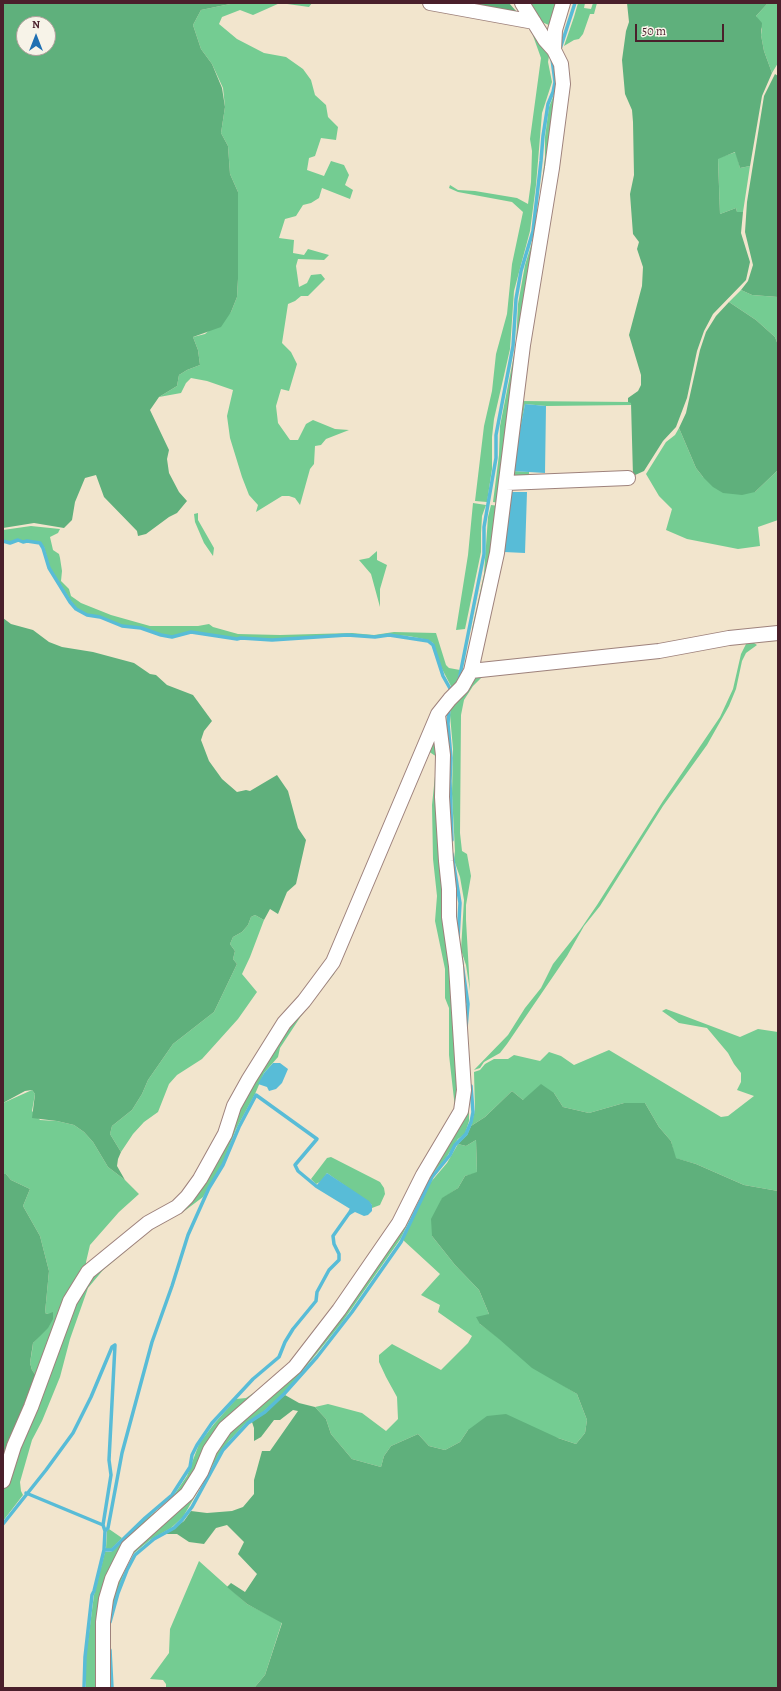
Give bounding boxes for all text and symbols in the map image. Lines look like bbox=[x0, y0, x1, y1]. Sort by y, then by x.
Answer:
north arrow bbox=[16, 16, 56, 56]
scale bar bbox=[637, 16, 726, 42]
text: N bbox=[32, 17, 40, 32]
text: 50 m bbox=[642, 23, 666, 39]

